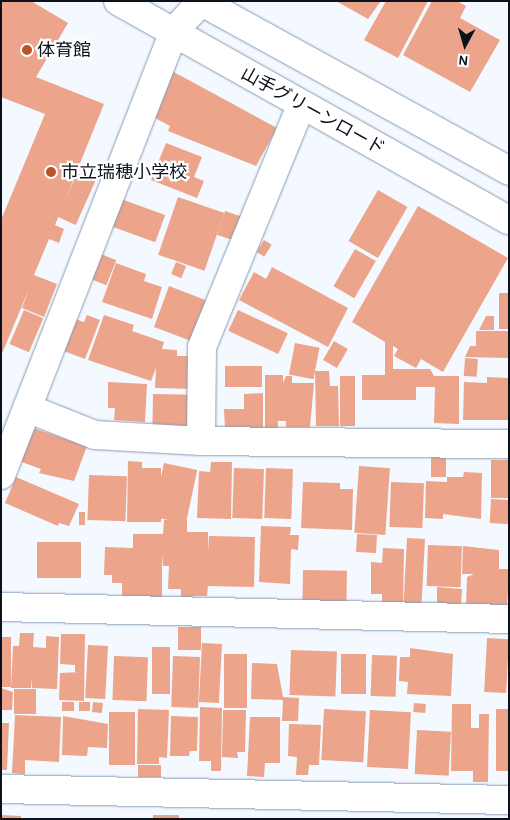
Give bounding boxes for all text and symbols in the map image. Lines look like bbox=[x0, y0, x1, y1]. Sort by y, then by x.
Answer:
north arrow bbox=[440, 20, 490, 70]
place label: 体育館 bbox=[37, 39, 91, 61]
marker: 体育館 bbox=[21, 44, 33, 56]
text: N bbox=[458, 51, 469, 69]
street label: 山手グリーンロード bbox=[237, 62, 389, 160]
place label: 市立瑞穂小学校 bbox=[61, 161, 187, 183]
marker: 市立瑞穂小学校 bbox=[45, 166, 57, 178]

